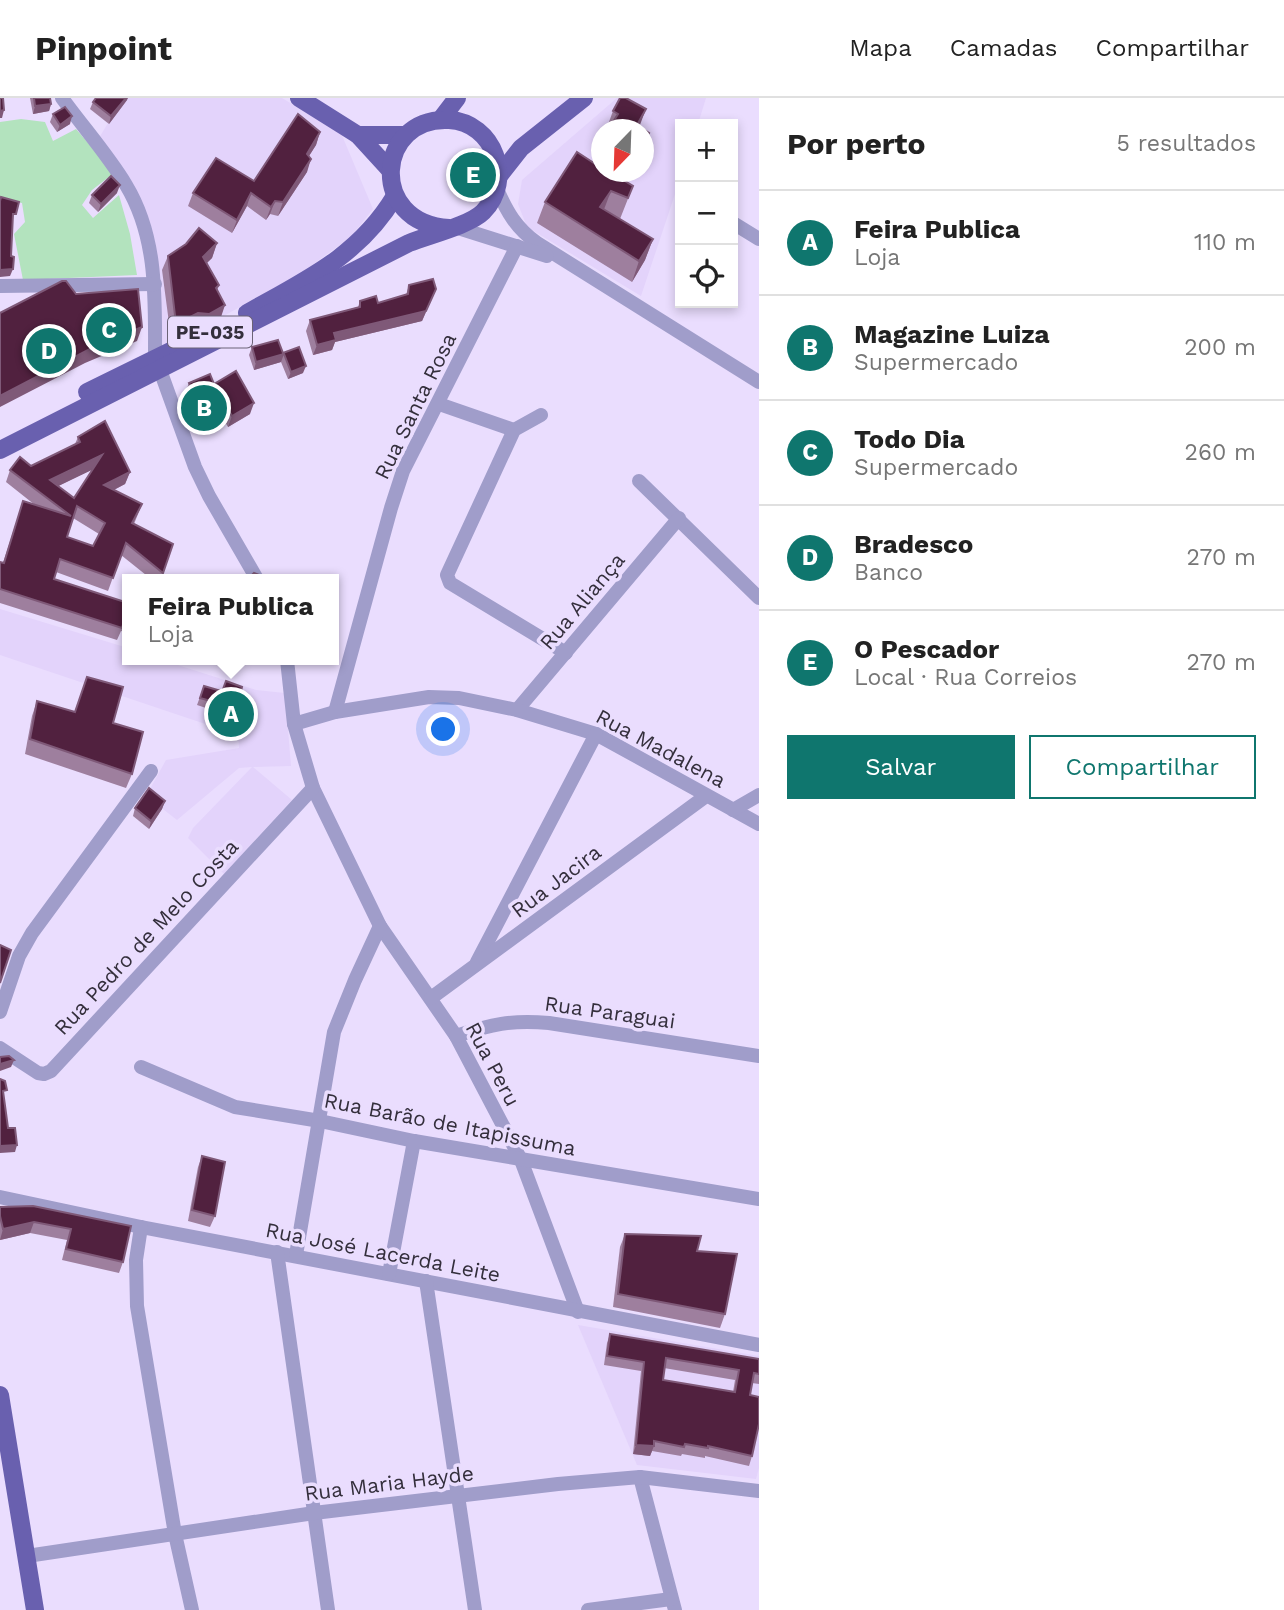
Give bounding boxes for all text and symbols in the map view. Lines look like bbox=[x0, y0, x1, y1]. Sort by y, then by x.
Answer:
text: Pinpoint bbox=[35, 29, 172, 68]
text: Mapa bbox=[849, 34, 912, 62]
text: Camadas bbox=[950, 34, 1058, 62]
text: Compartilhar bbox=[1096, 34, 1249, 62]
north arrow bbox=[591, 119, 654, 182]
map controls bbox=[675, 119, 738, 308]
button: + bbox=[675, 119, 738, 182]
text: Por perto bbox=[787, 126, 925, 161]
text: 5 resultados bbox=[1117, 130, 1256, 157]
pin: E bbox=[450, 149, 496, 201]
button: − bbox=[675, 182, 738, 245]
text: Feira Publica bbox=[854, 214, 1020, 244]
text: A bbox=[802, 229, 818, 256]
text: 110 m bbox=[1194, 229, 1256, 256]
text: Loja bbox=[854, 244, 900, 271]
button: locate bbox=[675, 245, 738, 308]
pin: C bbox=[86, 304, 132, 356]
road number: PE-035 bbox=[168, 316, 252, 348]
text: Magazine Luiza bbox=[854, 319, 1050, 349]
pin: D bbox=[26, 325, 72, 377]
street label: Rua Santa Rosa bbox=[369, 329, 461, 483]
text: B bbox=[802, 334, 818, 361]
text: 200 m bbox=[1184, 334, 1256, 361]
text: Supermercado bbox=[854, 349, 1018, 376]
pin: B bbox=[181, 382, 227, 434]
text: Todo Dia bbox=[854, 424, 965, 454]
text: C bbox=[802, 439, 818, 466]
text: 260 m bbox=[1185, 439, 1256, 466]
text: Supermercado bbox=[854, 454, 1018, 481]
text: Bradesco bbox=[854, 529, 973, 559]
text: D bbox=[802, 544, 818, 571]
text: 270 m bbox=[1187, 544, 1256, 571]
street label: Rua Aliança bbox=[534, 547, 630, 655]
text: Banco bbox=[854, 559, 923, 586]
popup bbox=[122, 574, 339, 665]
text: Feira Publica bbox=[147, 591, 314, 621]
text: Loja bbox=[147, 621, 194, 648]
text: O Pescador bbox=[854, 634, 999, 664]
text: E bbox=[803, 649, 817, 676]
text: 270 m bbox=[1187, 649, 1256, 676]
text: Local · Rua Correios bbox=[854, 664, 1077, 691]
pin: A bbox=[208, 688, 254, 740]
street label: Rua Madalena bbox=[592, 703, 730, 793]
your location bbox=[426, 712, 460, 746]
button: Salvar bbox=[787, 735, 1015, 799]
button: Compartilhar bbox=[1029, 735, 1256, 799]
street label: Rua Pedro de Melo Costa bbox=[49, 834, 243, 1040]
street label: Rua Jacira bbox=[506, 839, 606, 923]
street label: Rua Paraguai bbox=[543, 990, 677, 1034]
street label: Rua Peru bbox=[460, 1018, 526, 1110]
street label: Rua Barão de Itapissuma bbox=[322, 1087, 578, 1161]
street label: Rua José Lacerda Leite bbox=[264, 1217, 502, 1287]
street label: Rua Maria Hayde bbox=[303, 1460, 475, 1506]

